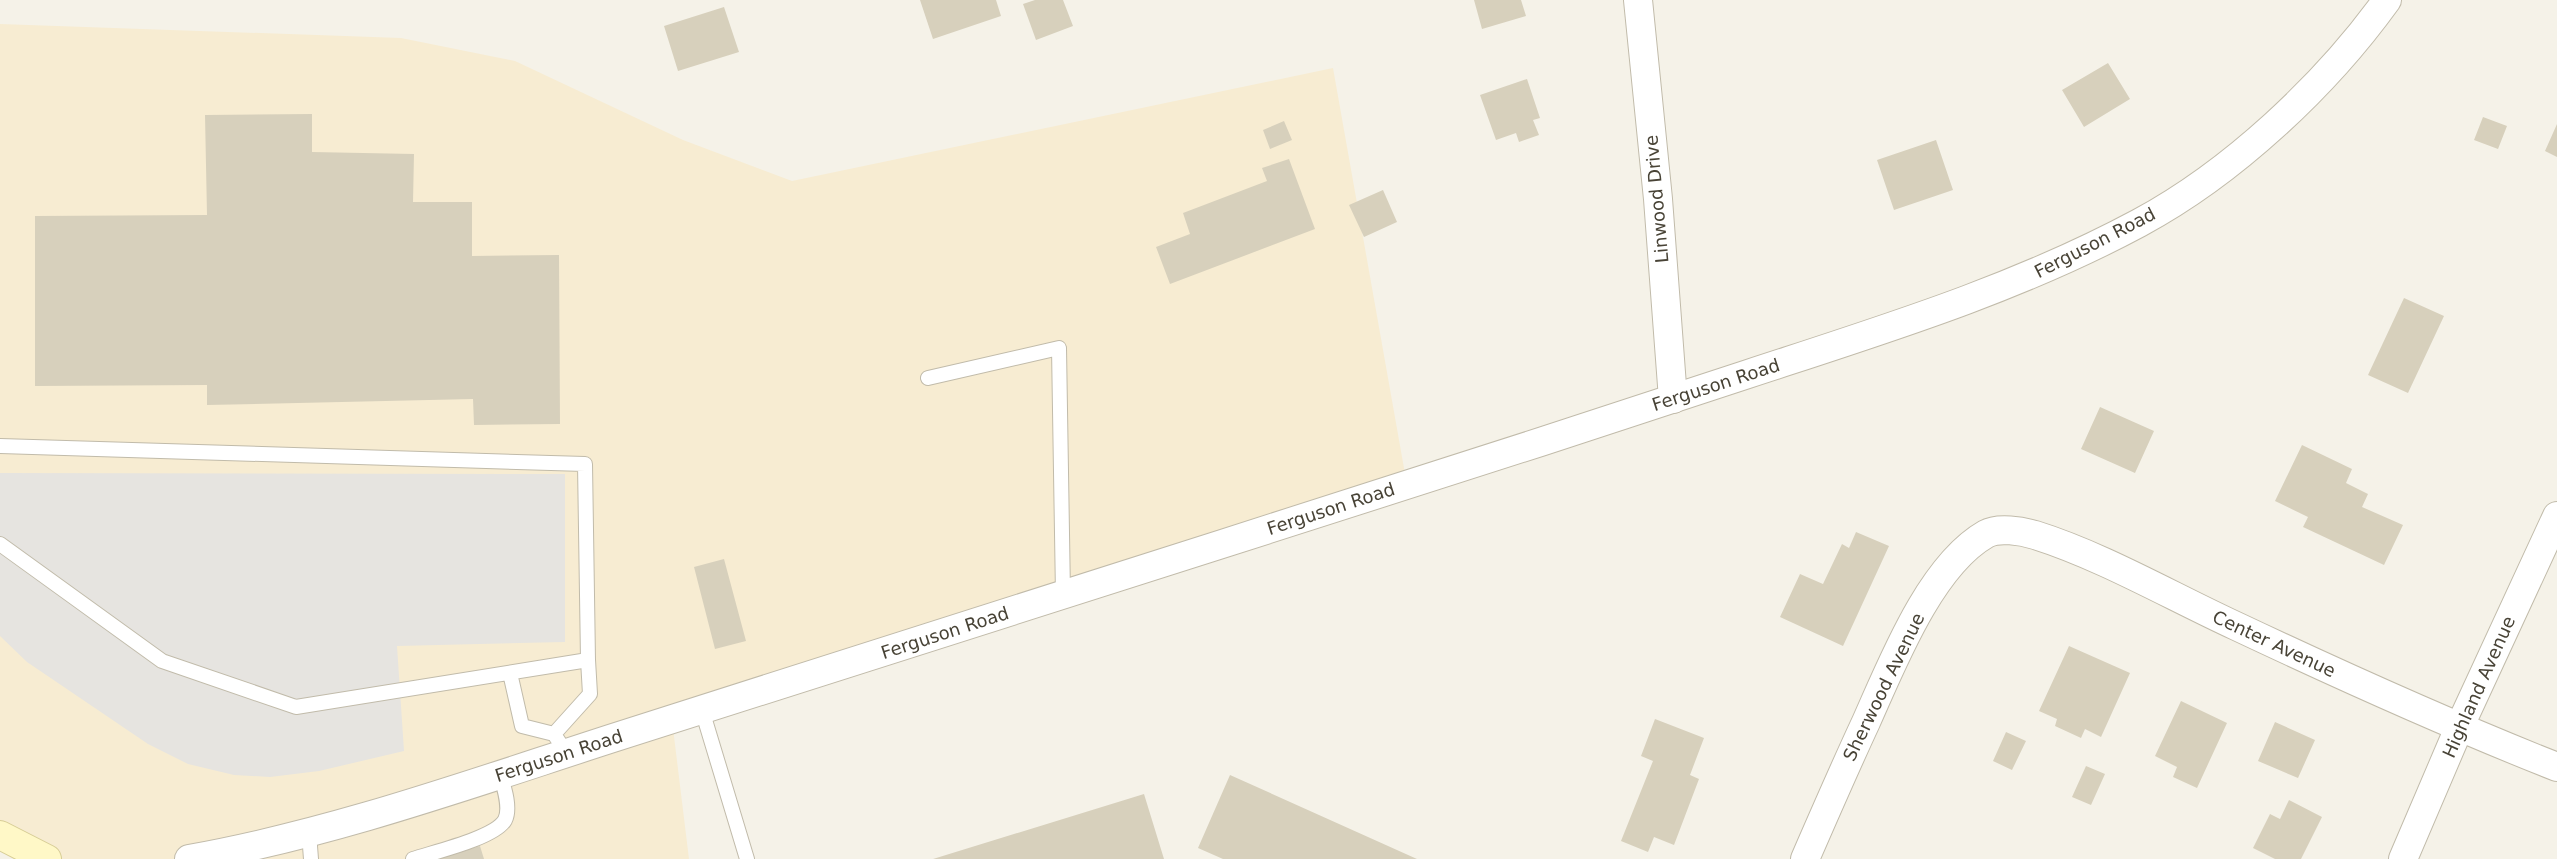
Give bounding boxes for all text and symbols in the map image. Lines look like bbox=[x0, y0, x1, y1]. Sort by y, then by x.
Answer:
street label: Linwood Drive bbox=[1640, 134, 1673, 264]
street label: Ferguson Road bbox=[2031, 203, 2159, 282]
street label: Ferguson Road bbox=[1649, 354, 1782, 415]
street label: Ferguson Road bbox=[1264, 478, 1397, 539]
street label: Ferguson Road bbox=[878, 602, 1011, 663]
street label: Center Avenue bbox=[2209, 606, 2339, 681]
street label: Sherwood Avenue bbox=[1839, 609, 1929, 764]
street label: Highland Avenue bbox=[2438, 613, 2519, 761]
street label: Ferguson Road bbox=[492, 725, 625, 786]

